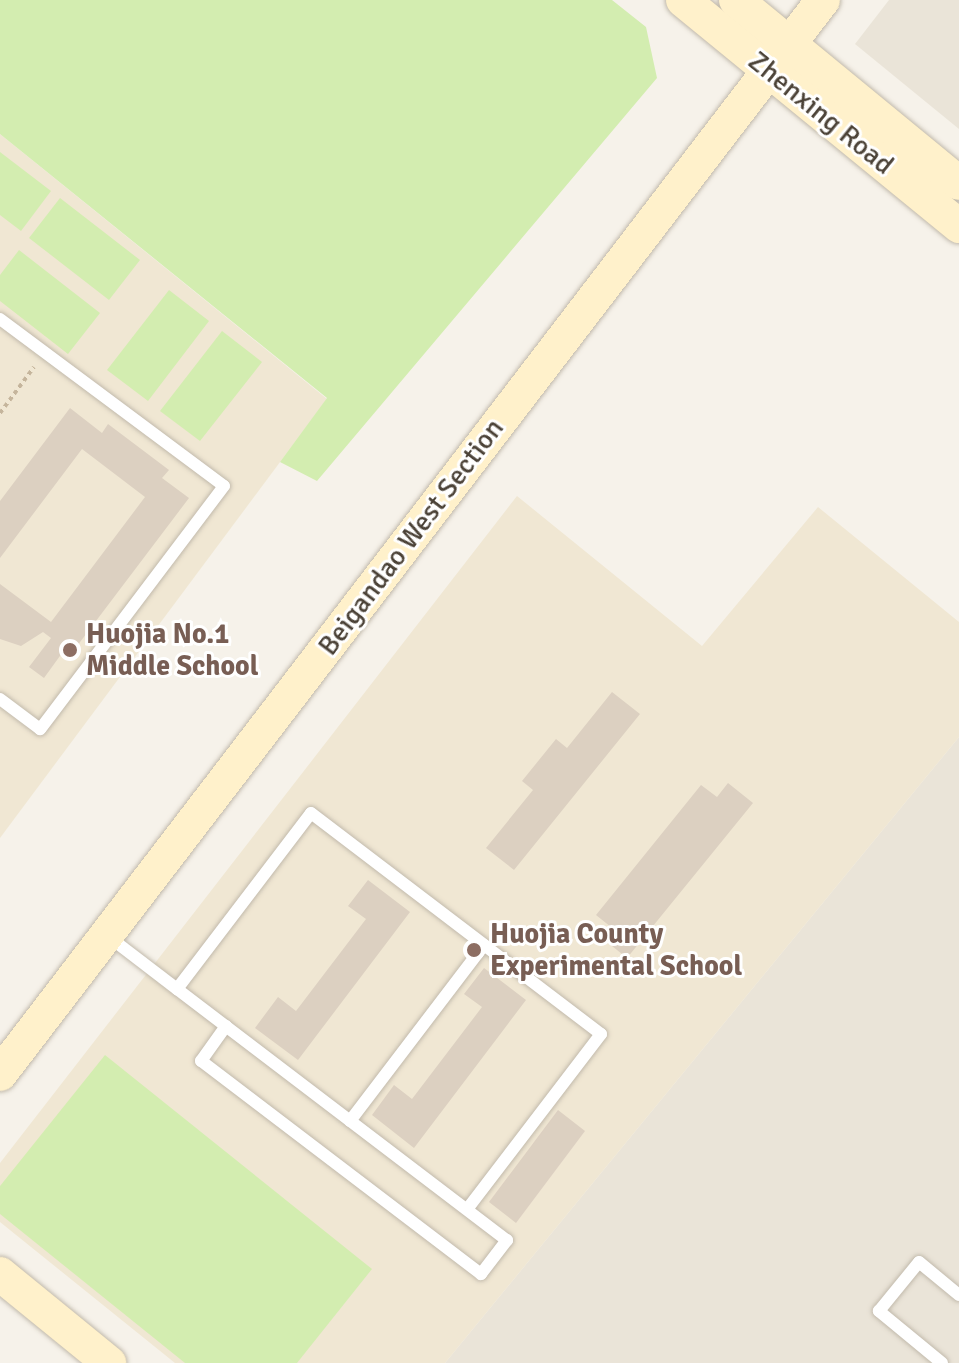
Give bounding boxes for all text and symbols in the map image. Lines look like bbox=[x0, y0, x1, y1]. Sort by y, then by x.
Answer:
street label: Zhenxing Road bbox=[742, 44, 900, 182]
street label: Beigandao West Section bbox=[311, 412, 511, 662]
place label: Huojia No.1 Middle School bbox=[86, 617, 258, 683]
marker: Huojia No.1 Middle School bbox=[61, 641, 79, 659]
place label: Huojia County Experimental School bbox=[490, 917, 742, 983]
marker: Huojia County Experimental School bbox=[465, 941, 483, 959]

